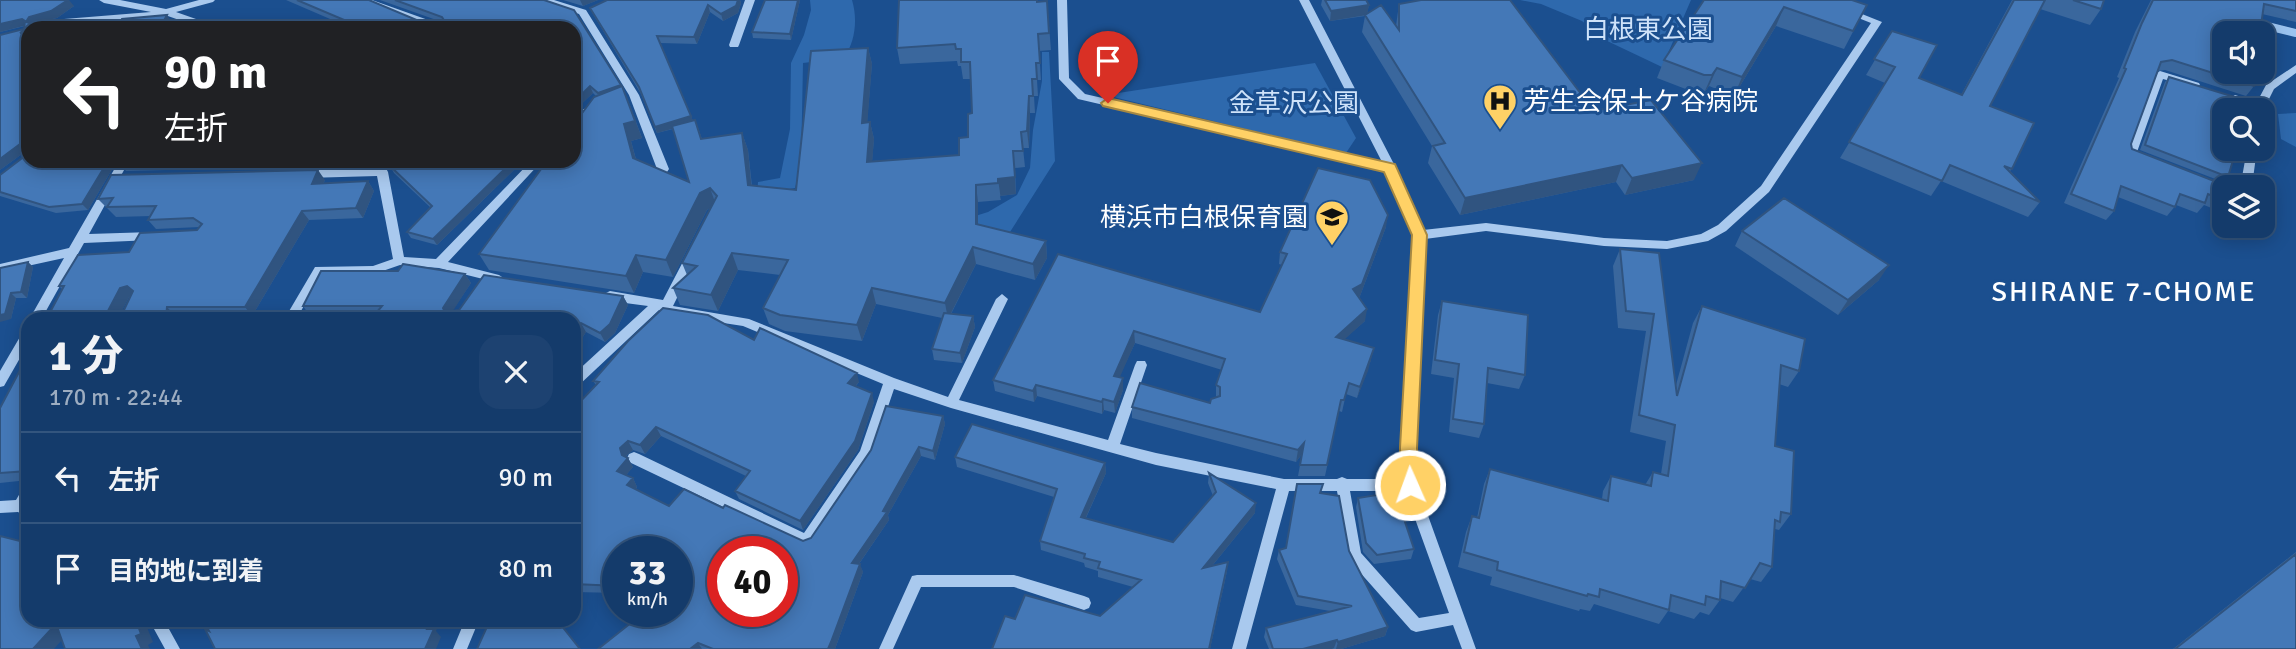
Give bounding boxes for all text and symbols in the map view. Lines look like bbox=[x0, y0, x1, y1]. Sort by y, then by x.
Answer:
park label: 白根東公園 bbox=[1583, 14, 1713, 46]
map controls bbox=[2212, 21, 2275, 238]
button: sound bbox=[2212, 21, 2275, 84]
pin bbox=[1078, 31, 1138, 103]
text: 90 m bbox=[164, 42, 267, 102]
icon: arrive bbox=[1089, 42, 1127, 80]
icon: left bbox=[49, 49, 140, 140]
hospital icon: 芳生会保土ケ谷病院 bbox=[1481, 82, 1519, 131]
place label: 芳生会保土ケ谷病院 bbox=[1524, 86, 1758, 118]
park label: 金草沢公園 bbox=[1229, 88, 1359, 120]
button: search bbox=[2212, 98, 2275, 161]
text: 左折 bbox=[164, 109, 228, 148]
button: layers bbox=[2212, 175, 2275, 238]
school or university icon: 横浜市白根保育園 bbox=[1313, 198, 1351, 247]
place label: 横浜市白根保育園 bbox=[1100, 202, 1308, 234]
district label: SHIRANE 7-CHOME bbox=[1991, 275, 2257, 309]
text: 1 分 bbox=[49, 331, 123, 382]
button: close bbox=[479, 335, 553, 409]
text: 170 m · 22:44 bbox=[49, 383, 183, 412]
position arrow bbox=[1373, 448, 1447, 522]
icon: left bbox=[49, 459, 87, 497]
text: 90 m bbox=[498, 462, 553, 494]
text: 左折 bbox=[108, 465, 160, 497]
speed limit sign: 40 bbox=[707, 536, 798, 627]
icon: arrive bbox=[49, 550, 87, 588]
text: 33 bbox=[629, 551, 666, 594]
text: 80 m bbox=[498, 553, 553, 585]
text: 目的地に到着 bbox=[108, 556, 264, 588]
text: km/h bbox=[627, 588, 668, 610]

